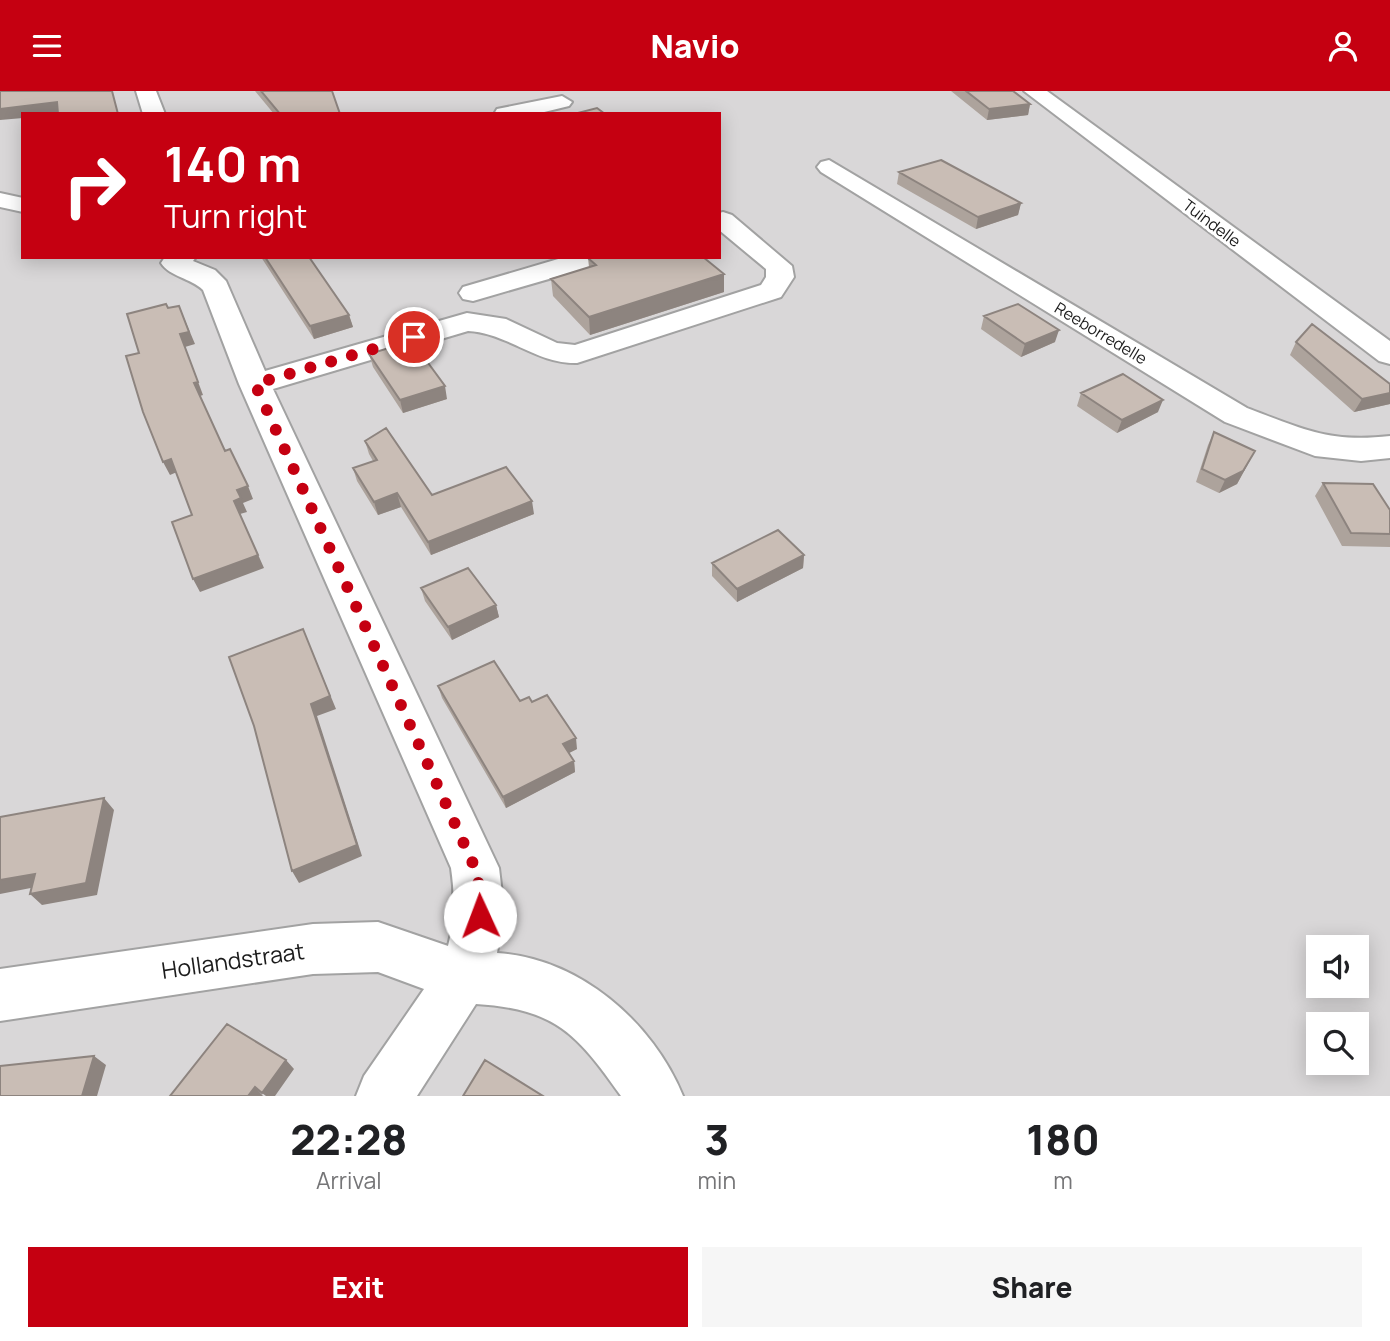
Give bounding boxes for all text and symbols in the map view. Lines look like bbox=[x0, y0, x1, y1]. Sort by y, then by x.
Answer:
text: Navio bbox=[650, 24, 740, 68]
icon: menu bbox=[28, 27, 66, 65]
icon: person bbox=[1324, 27, 1362, 65]
text: 140 m bbox=[164, 130, 301, 197]
icon: right bbox=[49, 140, 140, 231]
text: Turn right bbox=[164, 194, 307, 238]
street label: Tuindelle bbox=[1179, 194, 1245, 252]
street label: Reeborredelle bbox=[1051, 297, 1151, 369]
pin bbox=[384, 307, 444, 367]
icon: arrive bbox=[395, 318, 433, 356]
position arrow bbox=[443, 879, 517, 953]
street label: Hollandstraat bbox=[159, 934, 306, 986]
map controls bbox=[1306, 935, 1369, 1075]
button: sound bbox=[1306, 935, 1369, 998]
button: search bbox=[1306, 1012, 1369, 1075]
text: 22:28 bbox=[290, 1110, 407, 1168]
text: 3 bbox=[704, 1110, 729, 1168]
text: 180 bbox=[1026, 1110, 1100, 1168]
text: Arrival bbox=[316, 1164, 382, 1196]
text: min bbox=[698, 1164, 736, 1196]
text: m bbox=[1053, 1164, 1073, 1196]
button: Exit bbox=[28, 1247, 688, 1327]
button: Share bbox=[702, 1247, 1362, 1327]

